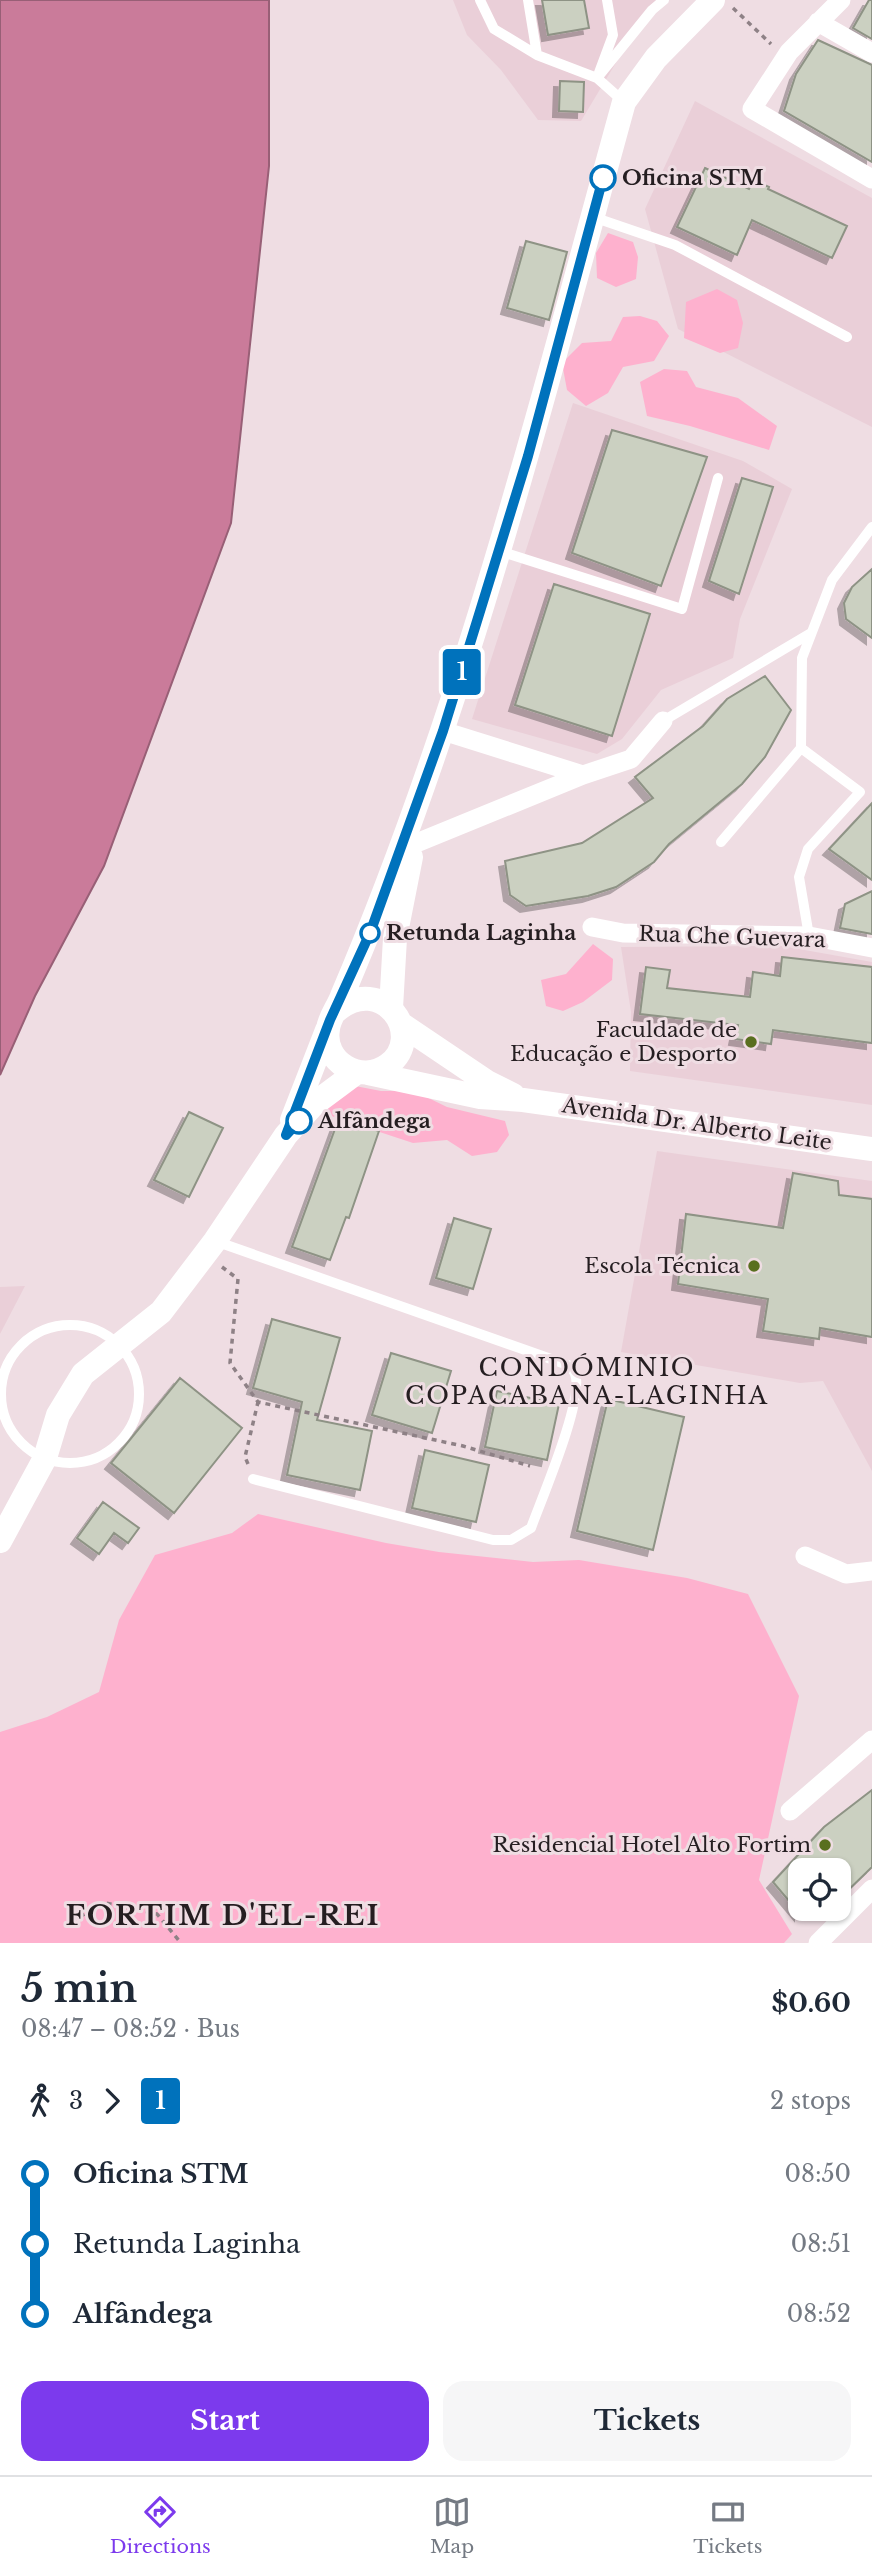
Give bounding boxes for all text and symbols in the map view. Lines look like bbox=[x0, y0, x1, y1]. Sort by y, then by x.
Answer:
marker: Oficina STM bbox=[590, 165, 616, 191]
place label: Oficina STM bbox=[622, 165, 764, 191]
line badge: 1 bbox=[439, 649, 485, 695]
text: 1 bbox=[457, 657, 467, 686]
place label: Retunda Laginha bbox=[386, 920, 576, 946]
street label: Rua Che Guevara bbox=[638, 921, 826, 953]
marker: Retunda Laginha bbox=[360, 923, 380, 943]
place label: Faculdade de Educação e Desporto bbox=[510, 1017, 737, 1067]
marker: Faculdade de Educação e Desporto bbox=[743, 1034, 759, 1050]
street label: Avenida Dr. Alberto Leite bbox=[559, 1092, 834, 1156]
marker: Alfândega bbox=[286, 1108, 312, 1134]
place label: Alfândega bbox=[317, 1108, 431, 1134]
place label: Escola Técnica bbox=[584, 1253, 740, 1279]
marker: Escola Técnica bbox=[746, 1258, 762, 1274]
district label: CONDÓMINIO COPACABANA-LAGINHA bbox=[405, 1353, 769, 1410]
place label: Residencial Hotel Alto Fortim bbox=[492, 1832, 811, 1858]
marker: Residencial Hotel Alto Fortim bbox=[817, 1837, 833, 1853]
map controls bbox=[788, 1858, 851, 1921]
button: locate bbox=[788, 1858, 851, 1921]
district label: FORTIM D'EL-REI bbox=[66, 1898, 380, 1933]
text: 5 min bbox=[21, 1965, 137, 2012]
text: $0.60 bbox=[772, 1987, 851, 2019]
text: 08:47 – 08:52 · Bus bbox=[21, 2015, 240, 2043]
icon: walk bbox=[21, 2082, 59, 2120]
icon: forward bbox=[93, 2082, 131, 2120]
text: 1 bbox=[155, 2086, 166, 2115]
text: 3 bbox=[69, 2087, 83, 2115]
text: 2 stops bbox=[770, 2087, 851, 2115]
text: Oficina STM bbox=[73, 2158, 249, 2190]
text: 08:50 bbox=[785, 2160, 851, 2188]
text: Retunda Laginha bbox=[73, 2228, 300, 2260]
text: 08:51 bbox=[791, 2230, 851, 2258]
text: Alfândega bbox=[73, 2298, 213, 2330]
text: 08:52 bbox=[787, 2300, 851, 2328]
button: Start bbox=[21, 2381, 429, 2461]
button: Tickets bbox=[443, 2381, 851, 2461]
tab: Directions bbox=[110, 2493, 211, 2558]
tab: Map bbox=[430, 2493, 474, 2558]
tab: Tickets bbox=[693, 2493, 762, 2558]

